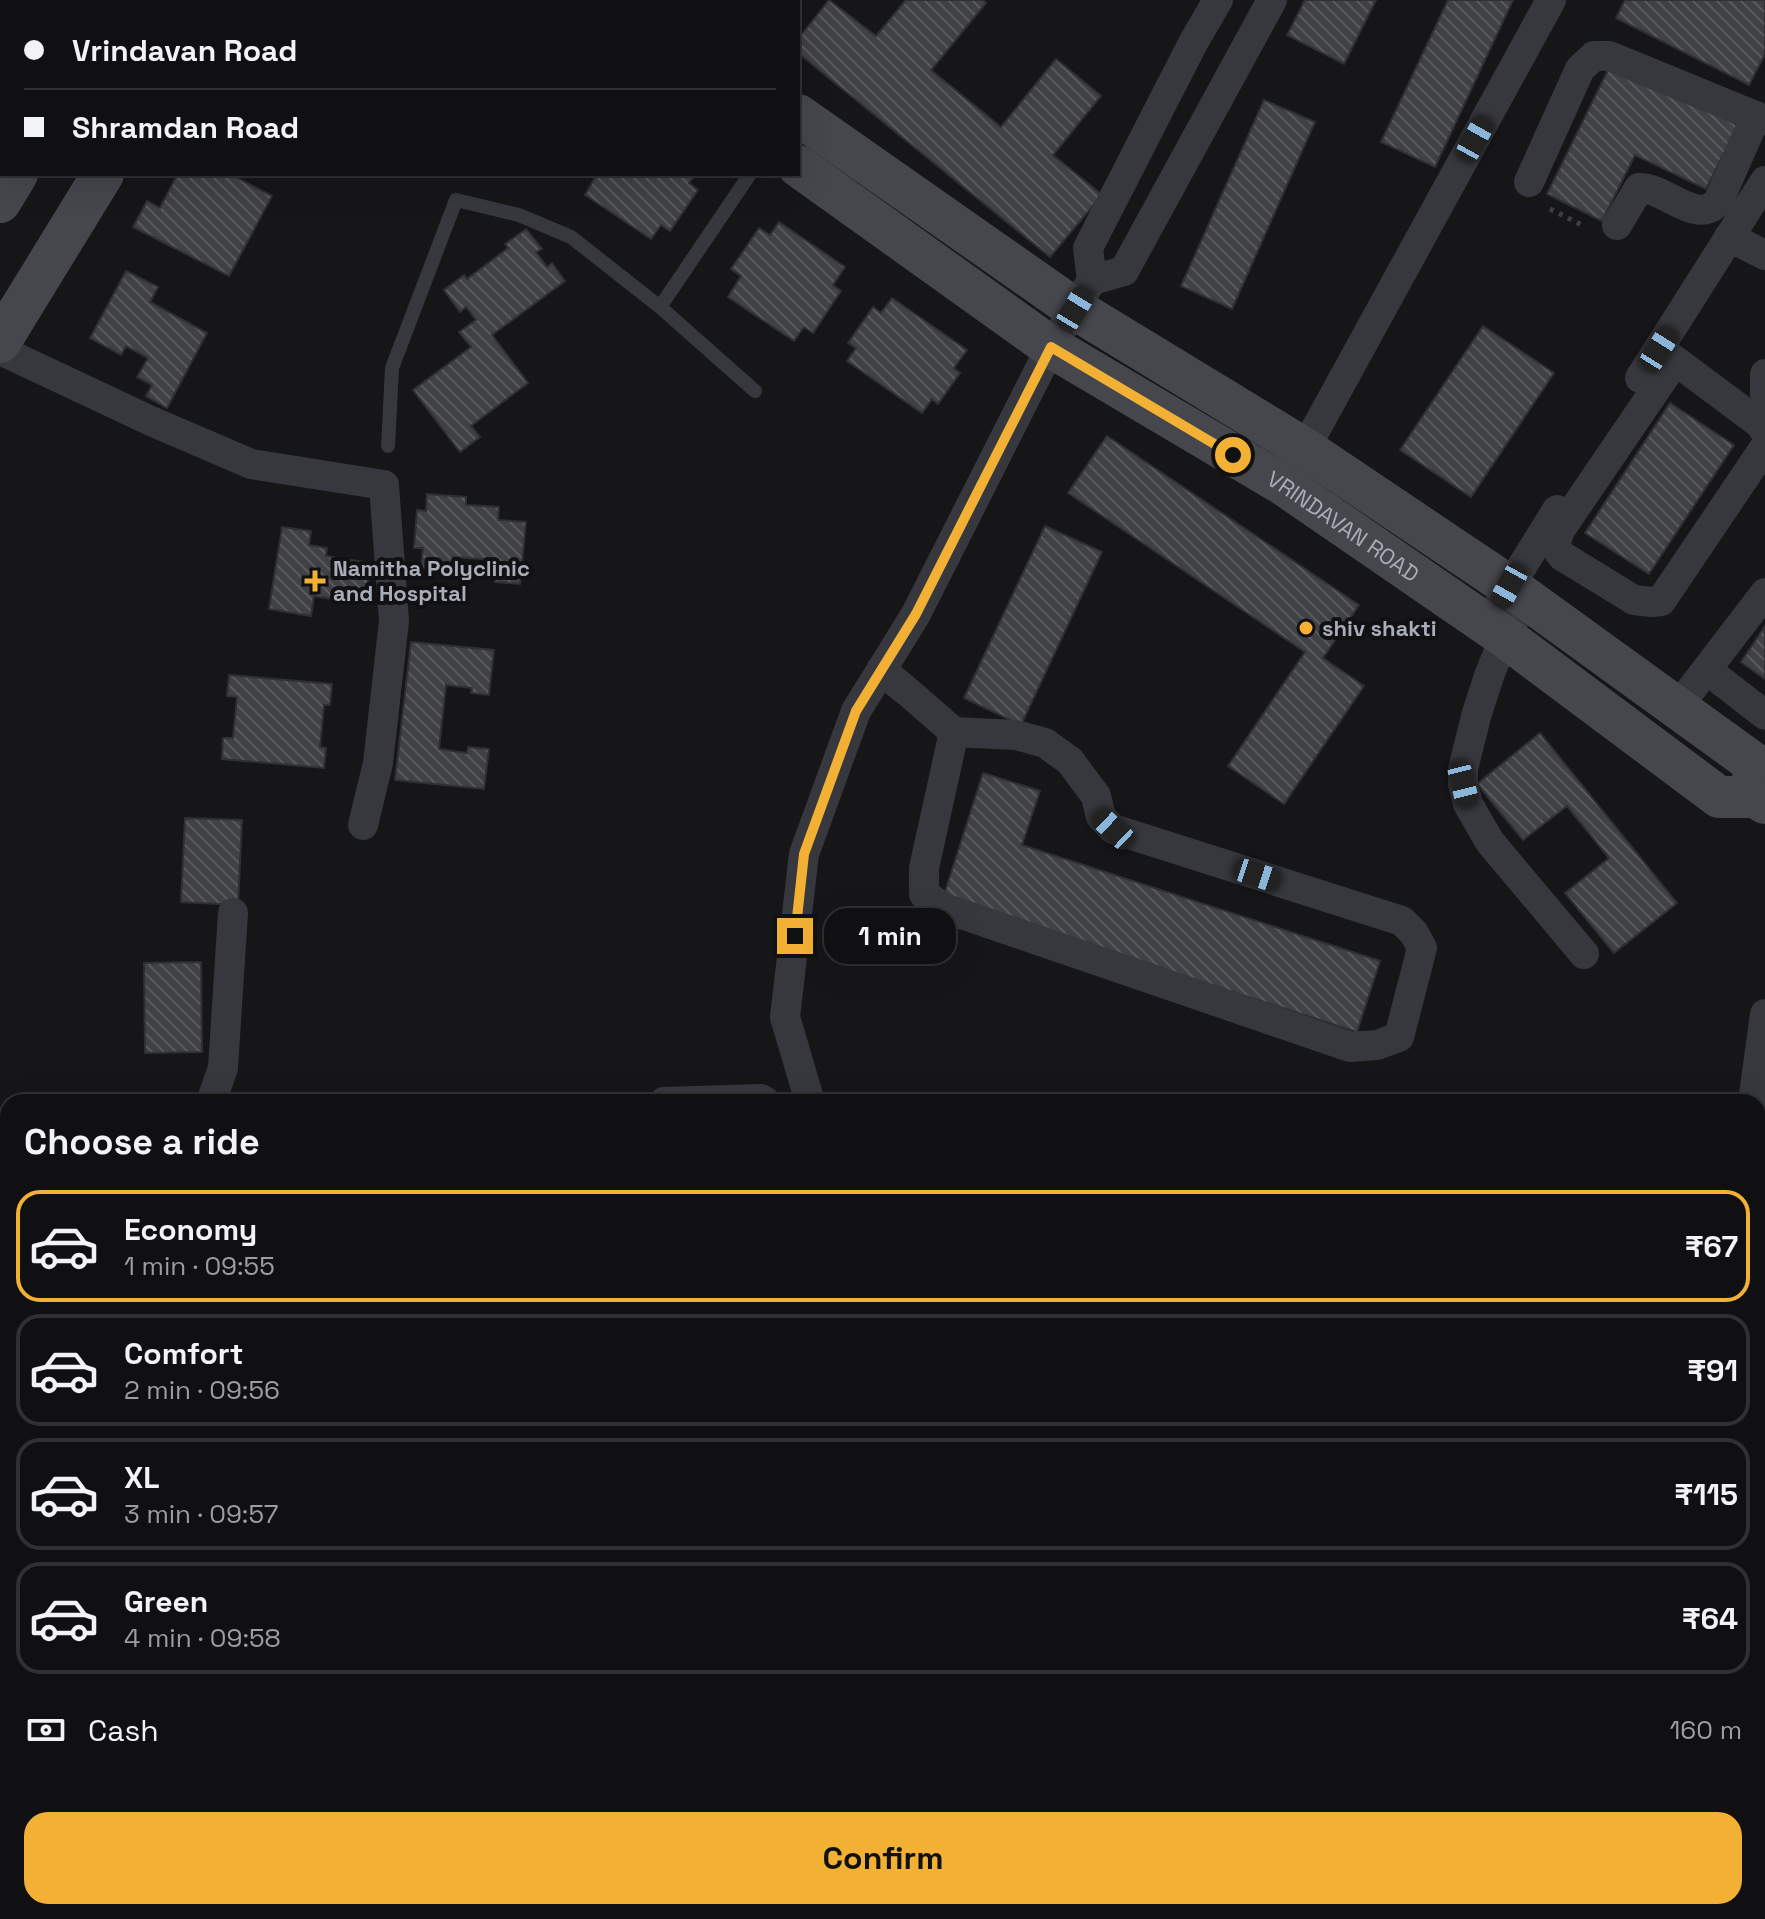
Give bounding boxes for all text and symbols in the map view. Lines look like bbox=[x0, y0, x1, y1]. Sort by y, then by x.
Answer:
text: Vrindavan Road bbox=[72, 31, 297, 70]
text: Shramdan Road bbox=[72, 108, 299, 147]
car bbox=[1453, 112, 1497, 166]
car bbox=[1052, 282, 1098, 336]
car bbox=[1636, 322, 1682, 376]
route start bbox=[1215, 437, 1251, 473]
street label: VRINDAVAN ROAD bbox=[1262, 464, 1425, 588]
place label: Namitha Polyclinic and Hospital bbox=[333, 554, 530, 607]
car bbox=[1487, 559, 1531, 613]
marker: Namitha Polyclinic and Hospital bbox=[304, 570, 326, 592]
place label: shiv shakti bbox=[1322, 614, 1437, 642]
marker: shiv shakti bbox=[1297, 619, 1315, 637]
car bbox=[1446, 758, 1480, 810]
car bbox=[1087, 804, 1139, 854]
car bbox=[1230, 856, 1284, 894]
callout: 1 min bbox=[823, 908, 955, 964]
route end bbox=[777, 918, 813, 954]
text: 1 min bbox=[858, 919, 922, 953]
text: Choose a ride bbox=[24, 1119, 260, 1165]
icon: car bbox=[28, 1210, 100, 1282]
text: Economy bbox=[124, 1210, 257, 1249]
text: ₹67 bbox=[1685, 1227, 1738, 1266]
text: 1 min · 09:55 bbox=[124, 1249, 275, 1283]
icon: car bbox=[28, 1334, 100, 1406]
text: Comfort bbox=[124, 1334, 243, 1373]
text: ₹91 bbox=[1687, 1351, 1738, 1390]
text: 2 min · 09:56 bbox=[124, 1373, 280, 1407]
icon: car bbox=[28, 1458, 100, 1530]
text: XL bbox=[124, 1458, 160, 1497]
text: ₹115 bbox=[1674, 1475, 1738, 1514]
text: 3 min · 09:57 bbox=[124, 1497, 278, 1531]
icon: car bbox=[28, 1582, 100, 1654]
text: Green bbox=[124, 1582, 208, 1621]
text: ₹64 bbox=[1682, 1599, 1738, 1638]
text: 4 min · 09:58 bbox=[124, 1621, 281, 1655]
icon: cash bbox=[24, 1708, 68, 1752]
text: Cash bbox=[88, 1711, 159, 1750]
text: 160 m bbox=[1670, 1713, 1742, 1747]
button: Confirm bbox=[24, 1812, 1742, 1904]

